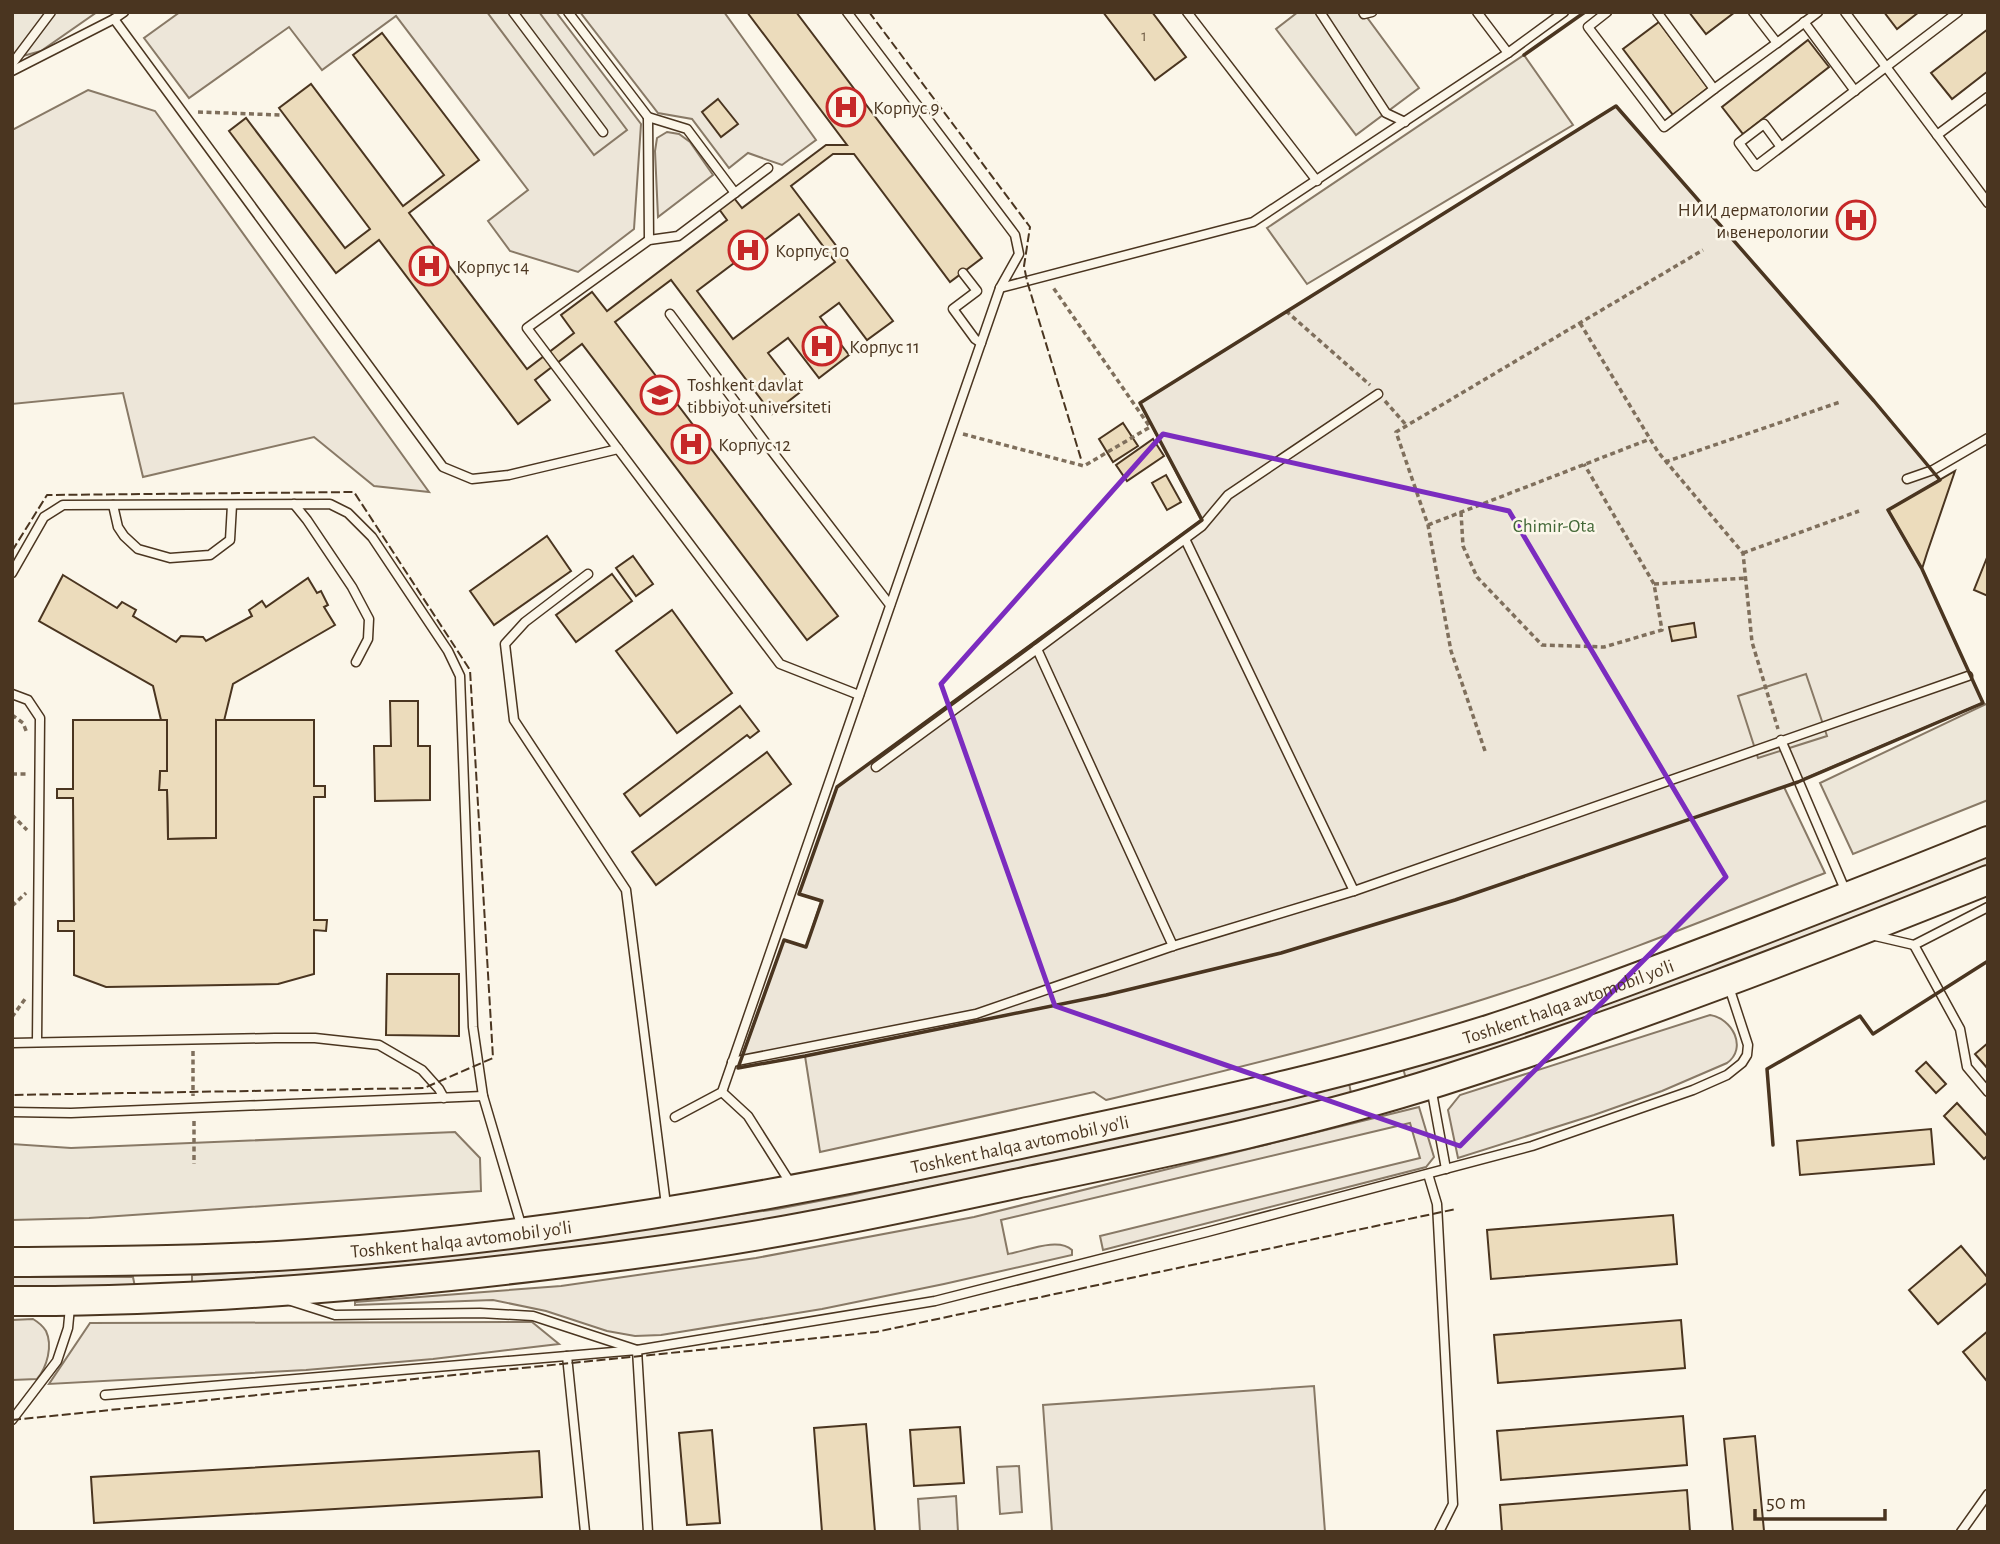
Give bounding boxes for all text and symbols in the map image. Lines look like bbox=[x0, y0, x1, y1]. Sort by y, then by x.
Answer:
house number: 1 bbox=[1141, 28, 1147, 44]
hospital icon: Корпус 9 bbox=[825, 86, 867, 128]
place label: Корпус 9 bbox=[873, 99, 940, 118]
hospital icon: НИИ дерматологии и венерологии bbox=[1835, 199, 1877, 241]
place label: НИИ дерматологии и венерологии bbox=[1677, 201, 1829, 242]
hospital icon: Корпус 10 bbox=[727, 229, 769, 271]
place label: Корпус 10 bbox=[775, 242, 849, 261]
hospital icon: Корпус 14 bbox=[408, 245, 450, 287]
place label: Корпус 14 bbox=[456, 258, 529, 277]
hospital icon: Корпус 11 bbox=[801, 325, 843, 367]
place label: Корпус 11 bbox=[849, 338, 920, 357]
school or university icon: Toshkent davlat tibbiyot universiteti bbox=[639, 374, 681, 416]
place label: Toshkent davlat tibbiyot universiteti bbox=[687, 376, 832, 417]
hospital icon: Корпус 12 bbox=[670, 423, 712, 465]
place label: Корпус 12 bbox=[718, 436, 791, 455]
park label: Chimir-Ota bbox=[1513, 517, 1595, 536]
street label: Toshkent halqa avtomobil yo'li bbox=[1461, 957, 1677, 1048]
street label: Toshkent halqa avtomobil yo'li bbox=[909, 1113, 1131, 1178]
street label: Toshkent halqa avtomobil yo'li bbox=[350, 1218, 573, 1262]
scale bar bbox=[1755, 1478, 1884, 1522]
text: 50 m bbox=[1766, 1492, 1806, 1513]

